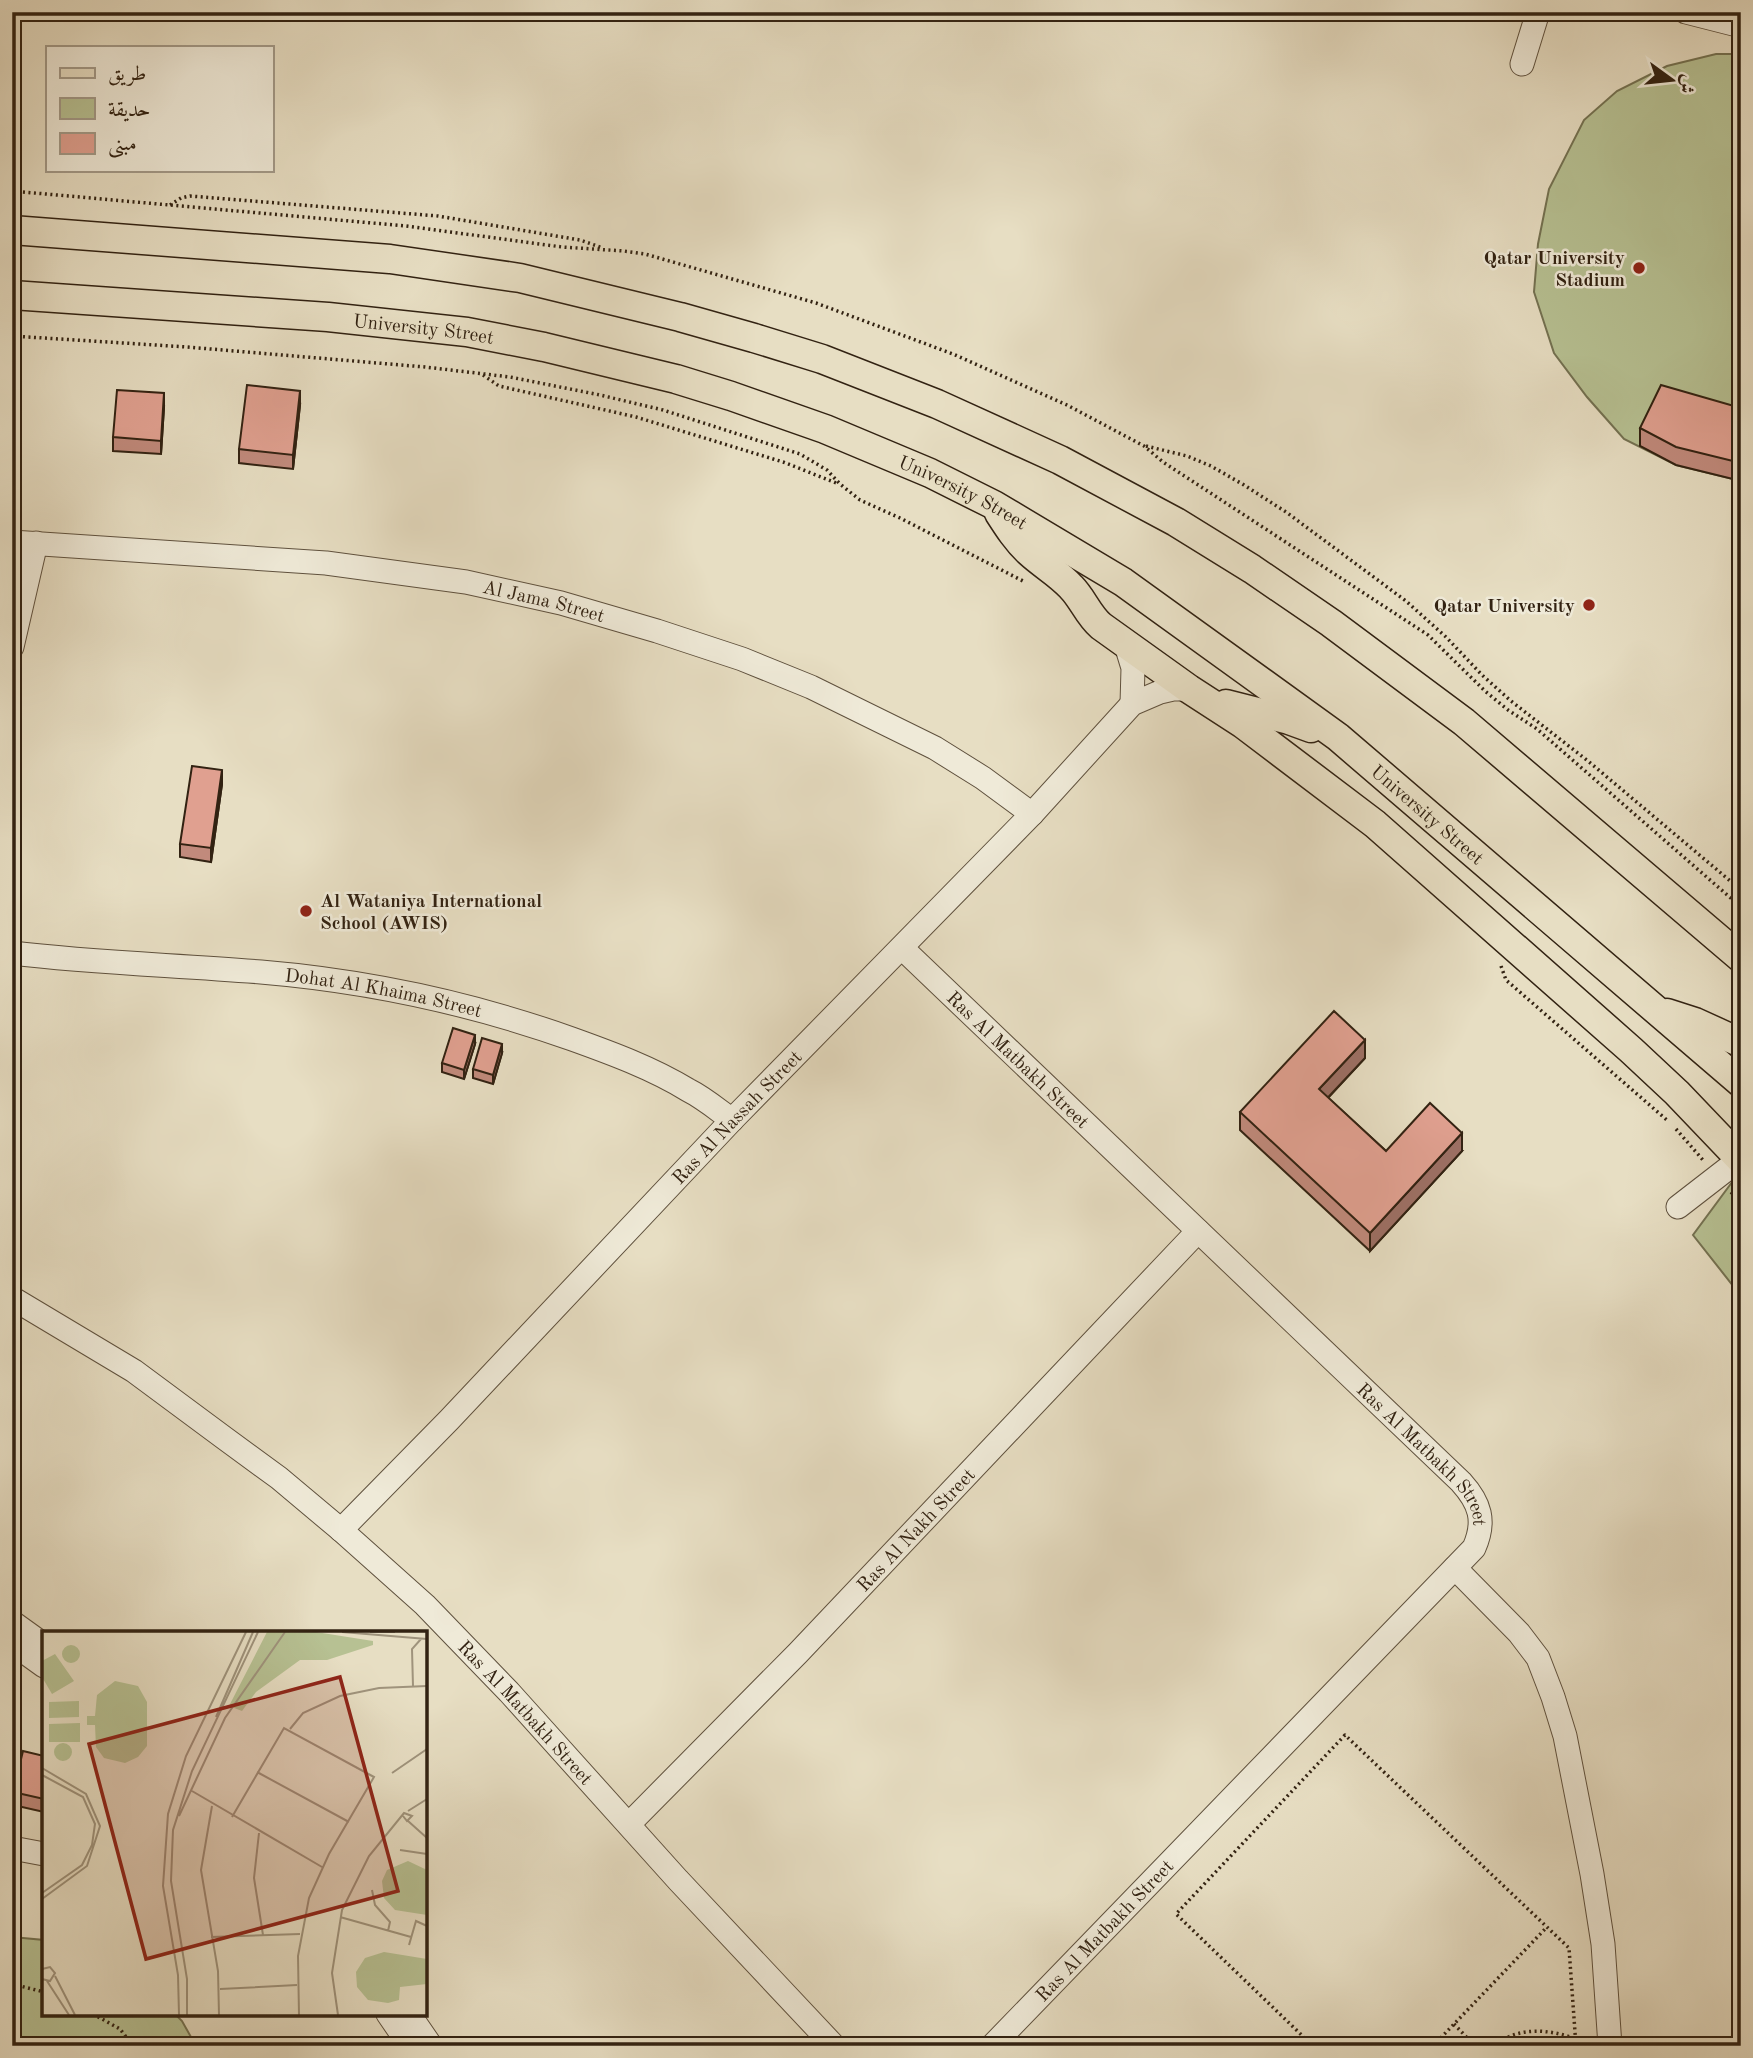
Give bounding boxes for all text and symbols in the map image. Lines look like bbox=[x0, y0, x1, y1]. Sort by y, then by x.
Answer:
legend bbox=[46, 46, 273, 172]
north arrow bbox=[1638, 46, 1708, 116]
text: طريق bbox=[108, 64, 146, 86]
text: ش bbox=[1674, 72, 1698, 95]
text: حديقة bbox=[108, 100, 151, 122]
text: مبنى bbox=[108, 134, 137, 158]
place label: Qatar University Stadium bbox=[1484, 250, 1625, 291]
marker: Qatar University Stadium bbox=[1631, 260, 1647, 276]
street label: University Street bbox=[352, 313, 495, 349]
street label: University Street bbox=[895, 454, 1030, 535]
street label: Al Jama Street bbox=[481, 579, 606, 627]
marker: Qatar University bbox=[1581, 597, 1597, 613]
place label: Qatar University bbox=[1434, 598, 1575, 617]
street label: University Street bbox=[1366, 763, 1486, 869]
place label: Al Wataniya International School (AWIS) bbox=[320, 893, 542, 934]
marker: Al Wataniya International School (AWIS) bbox=[298, 903, 314, 919]
street label: Dohat Al Khaima Street bbox=[284, 967, 484, 1022]
street label: Ras Al Matbakh Street bbox=[942, 989, 1091, 1133]
street label: Ras Al Nassah Street bbox=[670, 1048, 807, 1189]
street label: Ras Al Matbakh Street bbox=[1352, 1381, 1487, 1526]
street label: Ras Al Nakh Street bbox=[855, 1466, 980, 1596]
inset map bbox=[42, 1631, 427, 2016]
street label: Ras Al Matbakh Street bbox=[453, 1638, 595, 1790]
street label: Ras Al Matbakh Street bbox=[1033, 1857, 1178, 2006]

